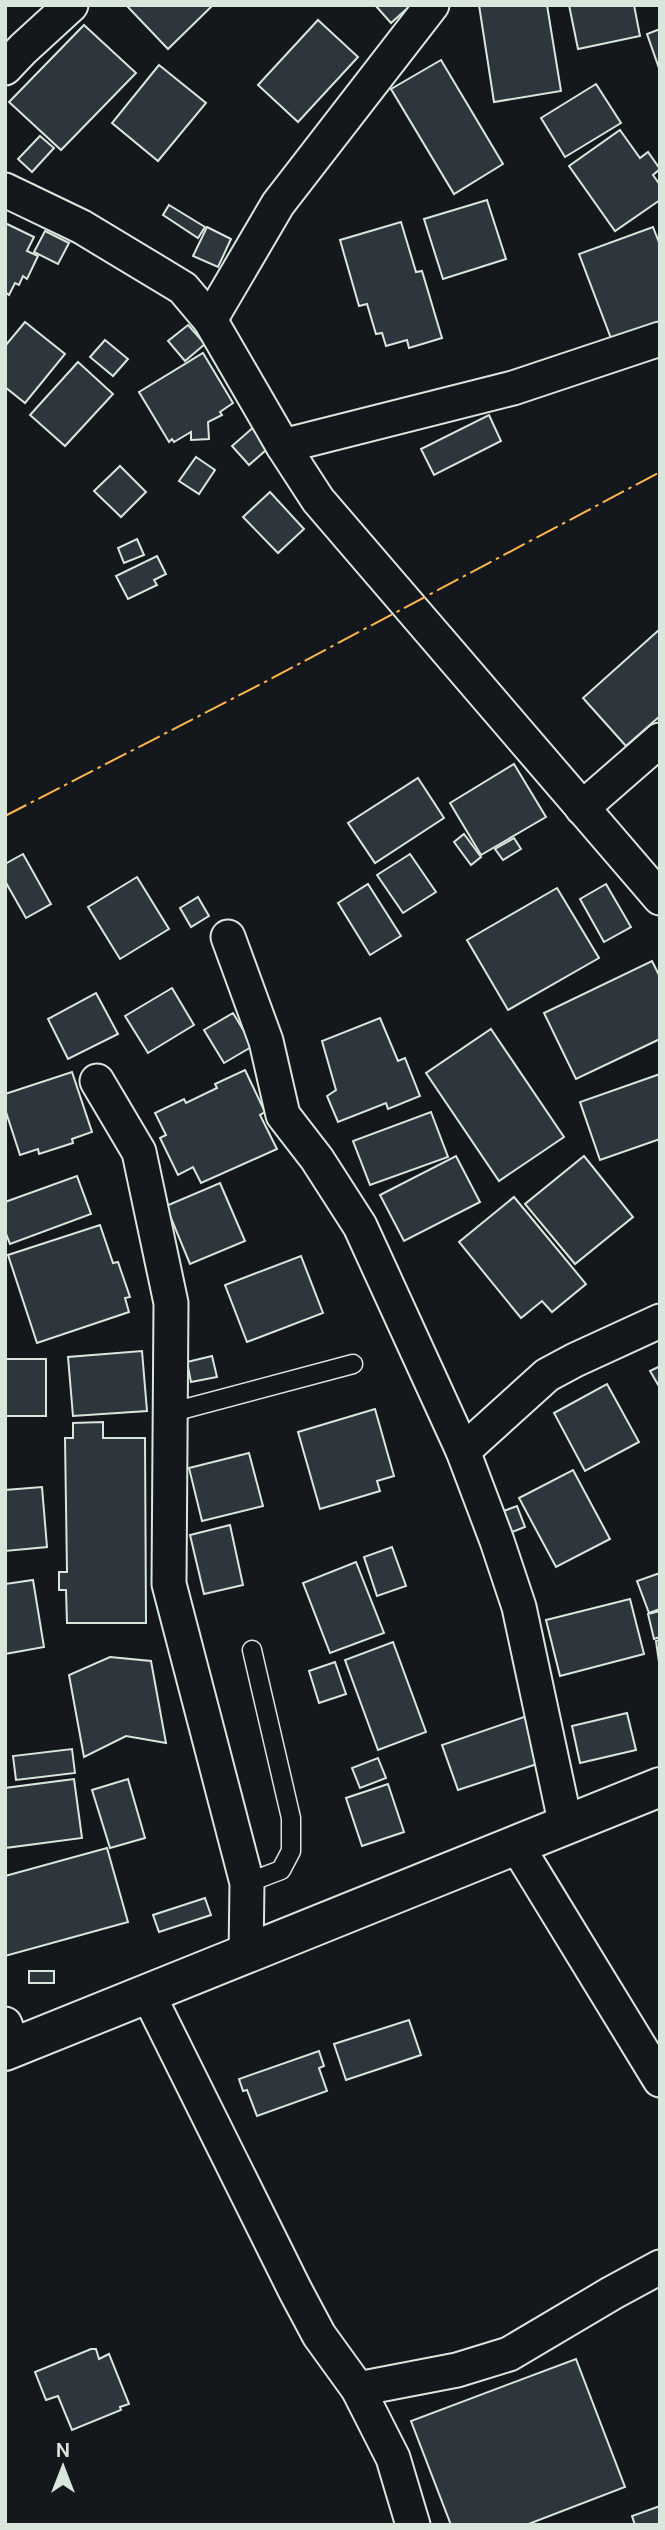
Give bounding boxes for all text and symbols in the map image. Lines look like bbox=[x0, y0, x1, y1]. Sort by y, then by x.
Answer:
north arrow bbox=[28, 2432, 98, 2502]
text: N bbox=[56, 2438, 70, 2463]

